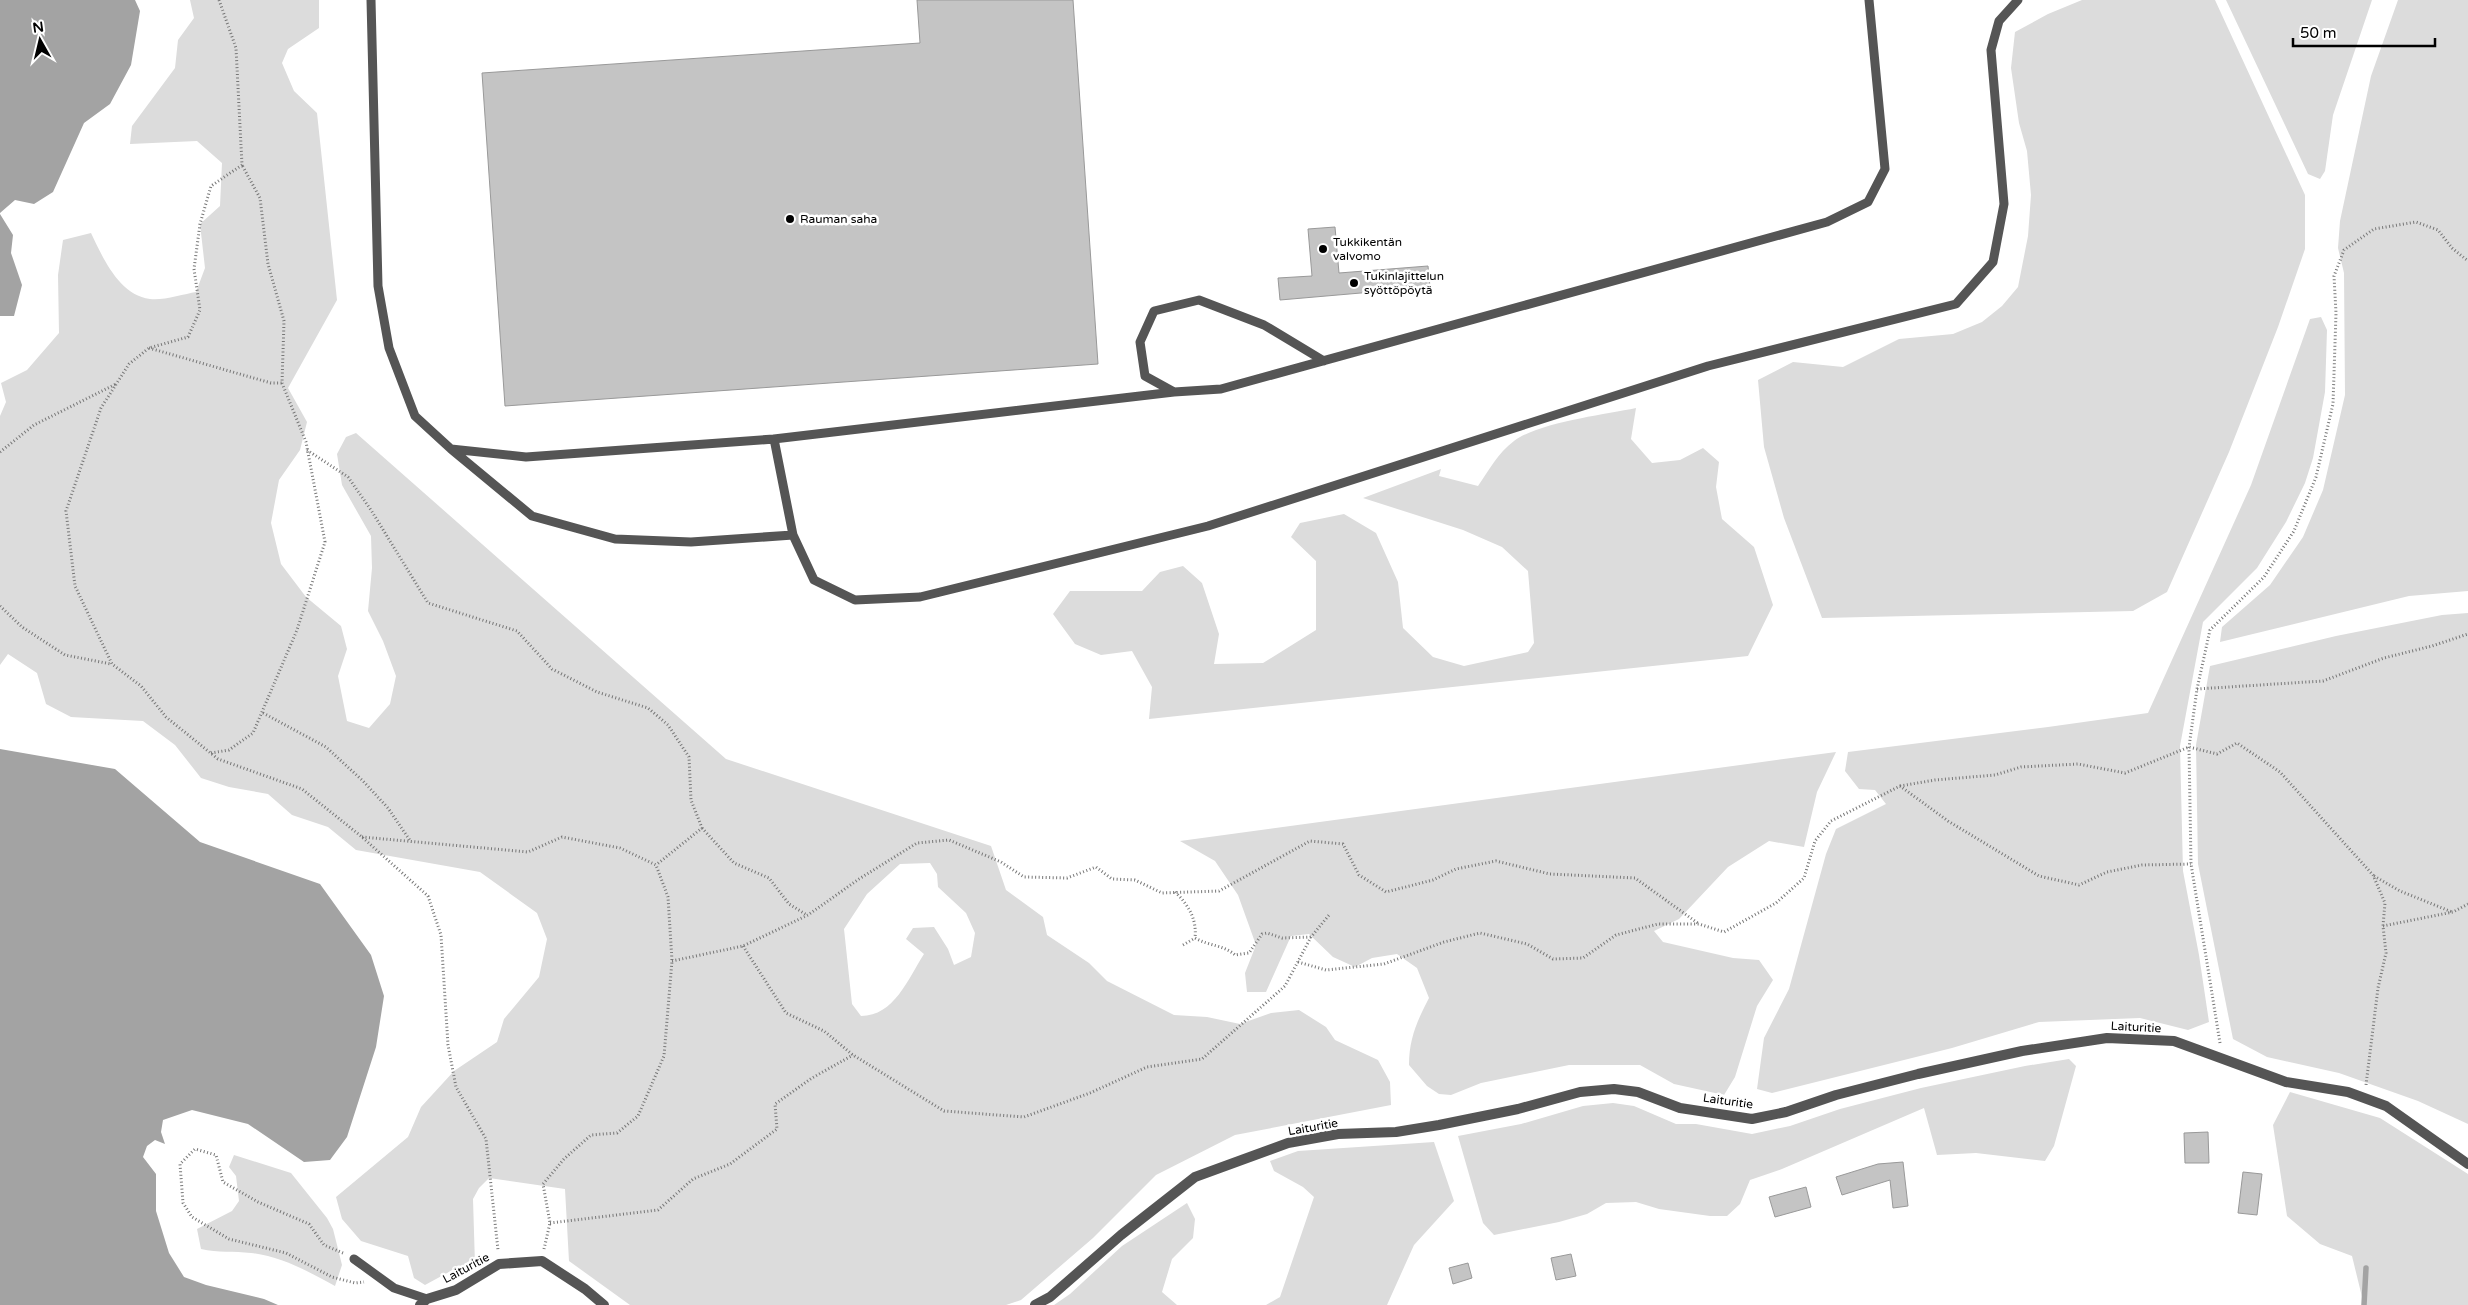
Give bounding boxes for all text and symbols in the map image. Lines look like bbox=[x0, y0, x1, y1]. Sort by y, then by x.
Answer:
north arrow bbox=[15, 15, 65, 65]
scale bar bbox=[2293, 15, 2436, 47]
text: N bbox=[32, 18, 45, 37]
text: 50 m bbox=[2300, 24, 2337, 42]
place label: Rauman saha bbox=[800, 212, 877, 226]
marker: Rauman saha bbox=[784, 213, 796, 225]
place label: Tukkikentän valvomo bbox=[1333, 235, 1402, 263]
marker: Tukkikentän valvomo bbox=[1317, 243, 1329, 255]
place label: Tukinlajittelun syöttöpöytä bbox=[1364, 269, 1444, 297]
marker: Tukinlajittelun syöttöpöytä bbox=[1348, 277, 1360, 289]
street label: Laituritie bbox=[2110, 1019, 2162, 1035]
street label: Laituritie bbox=[1702, 1091, 1754, 1111]
street label: Laituritie bbox=[1287, 1116, 1339, 1138]
street label: Laituritie bbox=[440, 1250, 492, 1286]

